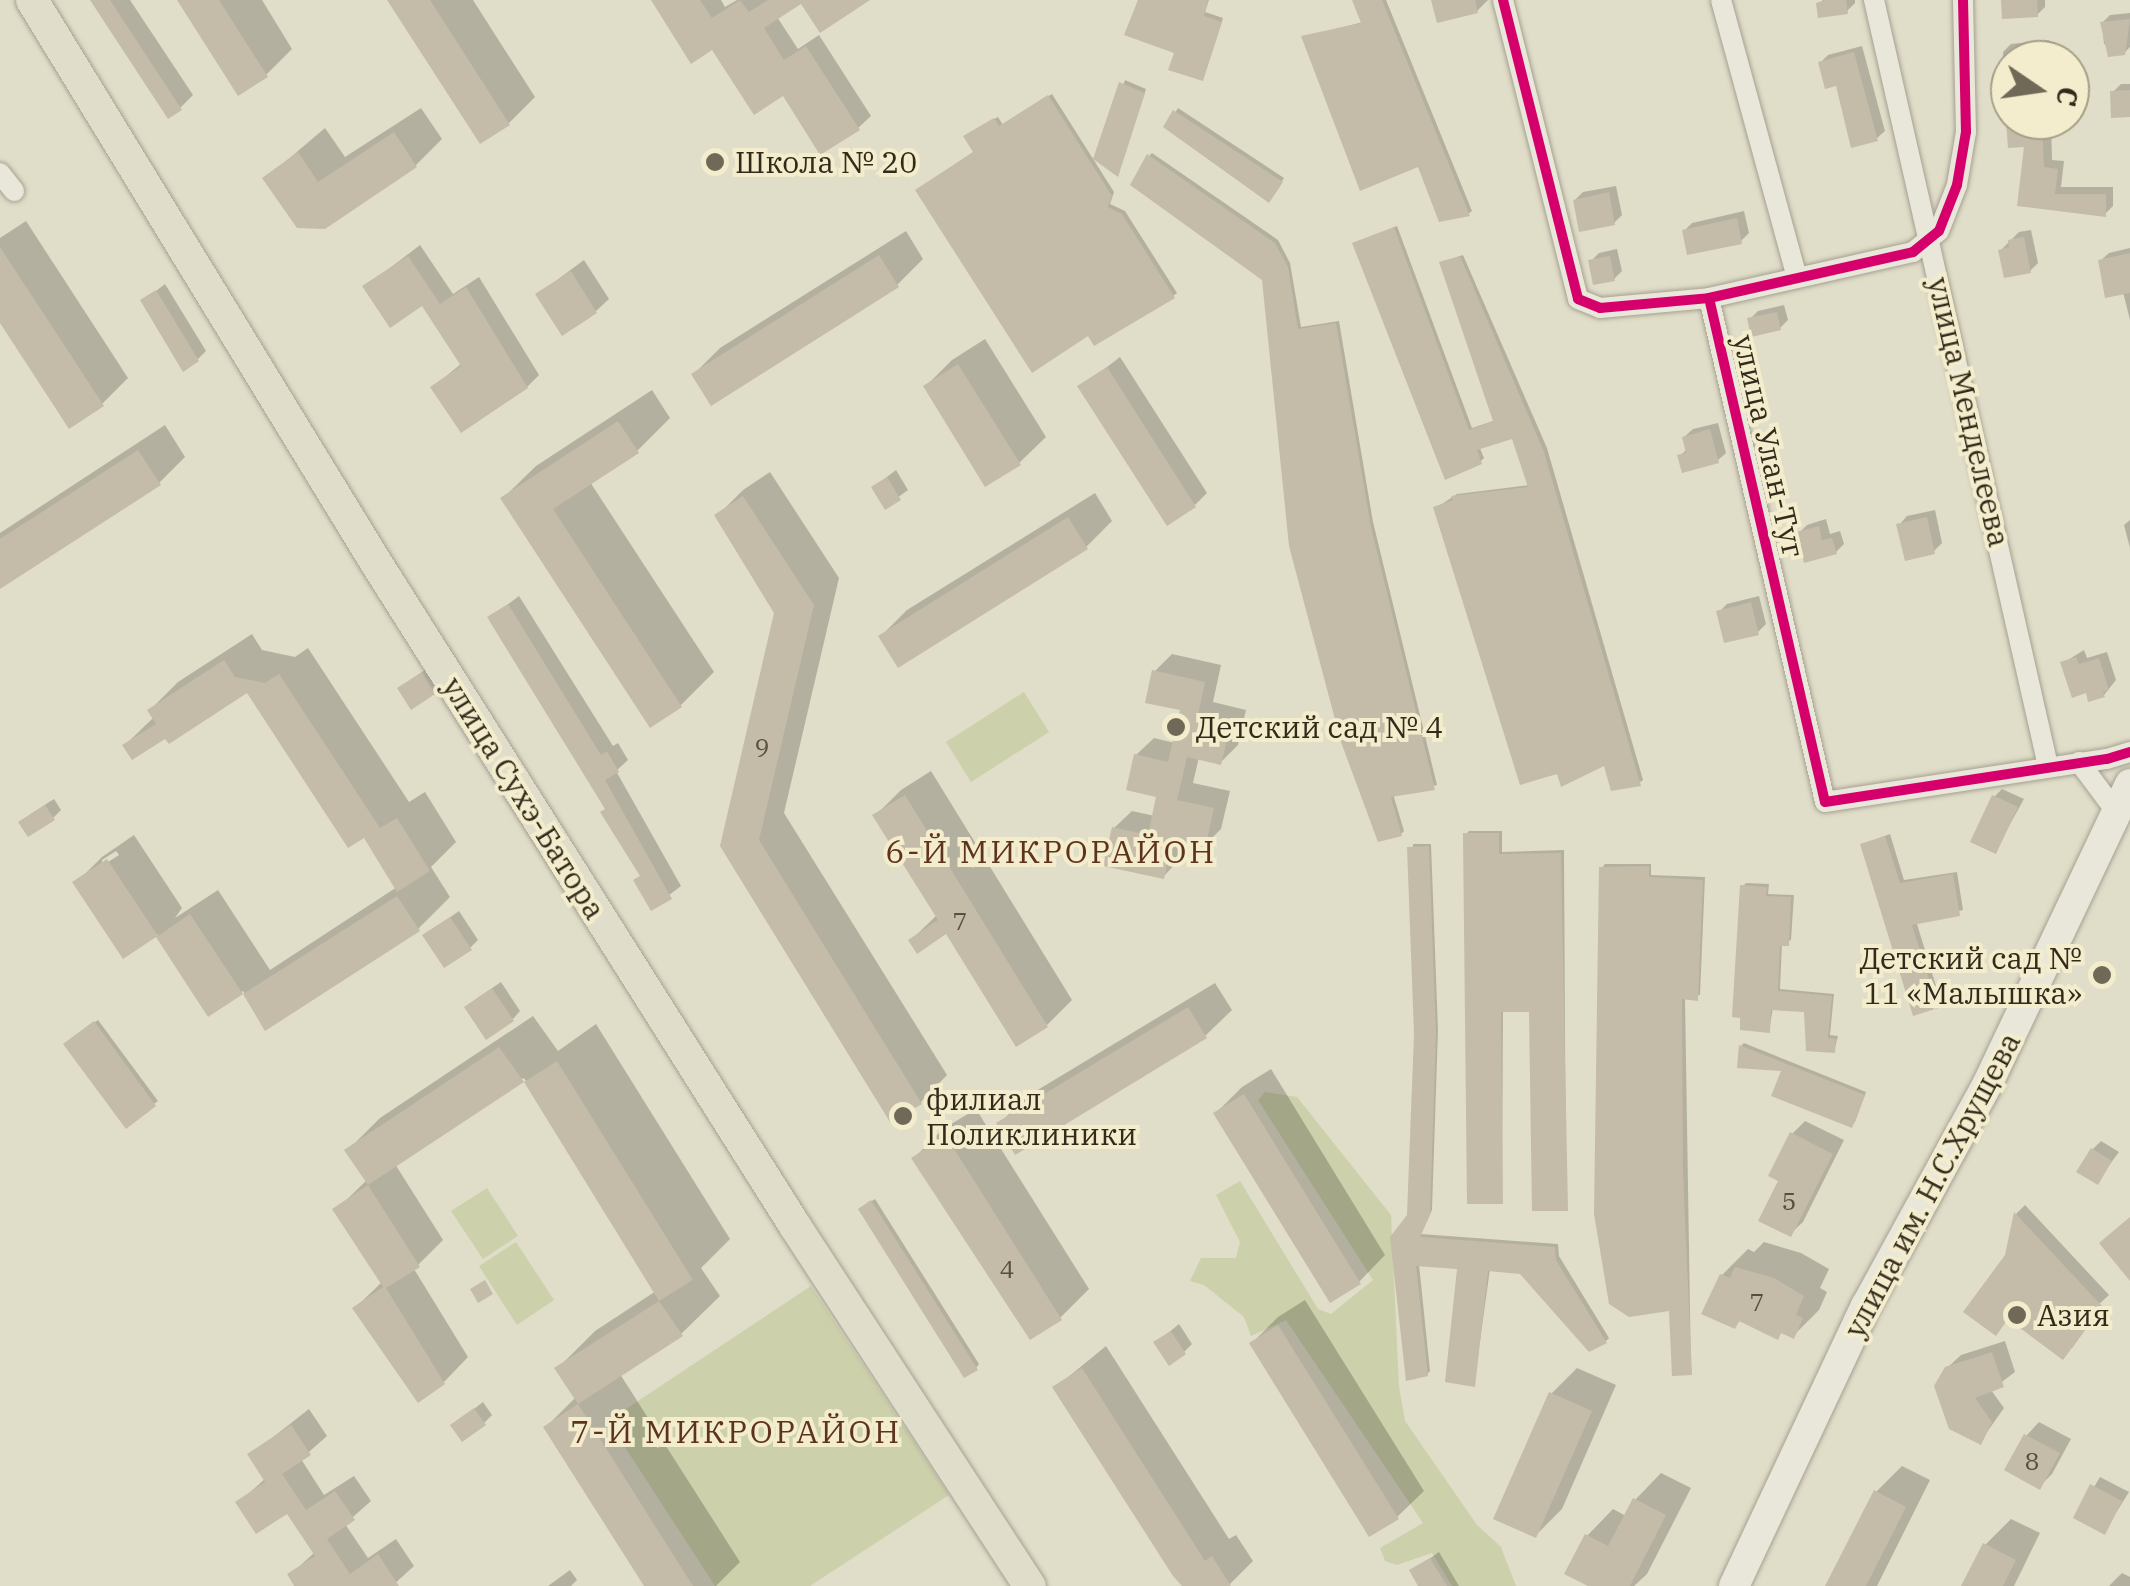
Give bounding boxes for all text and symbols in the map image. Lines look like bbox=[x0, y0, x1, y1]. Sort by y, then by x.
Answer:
north arrow bbox=[1990, 40, 2090, 140]
text: С bbox=[2048, 83, 2088, 110]
place label: Школа № 20 bbox=[735, 144, 917, 180]
marker: Школа № 20 bbox=[704, 151, 726, 173]
street label: улица Менделеева bbox=[1920, 274, 2018, 550]
street label: улица Улан-Туг bbox=[1726, 331, 1812, 561]
street label: улица Сухэ-Батора bbox=[435, 670, 613, 926]
place label: Детский сад № 4 bbox=[1196, 709, 1443, 745]
marker: Детский сад № 4 bbox=[1165, 716, 1187, 738]
house number: 9 bbox=[755, 732, 769, 762]
district label: 6-Й МИКРОРАЙОН bbox=[885, 832, 1217, 870]
house number: 7 bbox=[953, 906, 967, 936]
place label: Детский сад № 11 «Малышка» bbox=[1860, 940, 2082, 1010]
marker: Детский сад № 11 «Малышка» bbox=[2091, 964, 2113, 986]
street label: улица им. Н.С.Хрущева bbox=[1836, 1026, 2028, 1344]
place label: филиал Поликлиники bbox=[926, 1081, 1137, 1152]
marker: филиал Поликлиники bbox=[890, 1103, 916, 1129]
house number: 5 bbox=[1782, 1186, 1796, 1216]
house number: 4 bbox=[1000, 1254, 1014, 1284]
house number: 7 bbox=[1750, 1287, 1764, 1317]
place label: Азия bbox=[2037, 1297, 2110, 1333]
marker: Азия bbox=[2006, 1304, 2028, 1326]
district label: 7-Й МИКРОРАЙОН bbox=[570, 1412, 902, 1450]
house number: 8 bbox=[2025, 1446, 2039, 1476]

